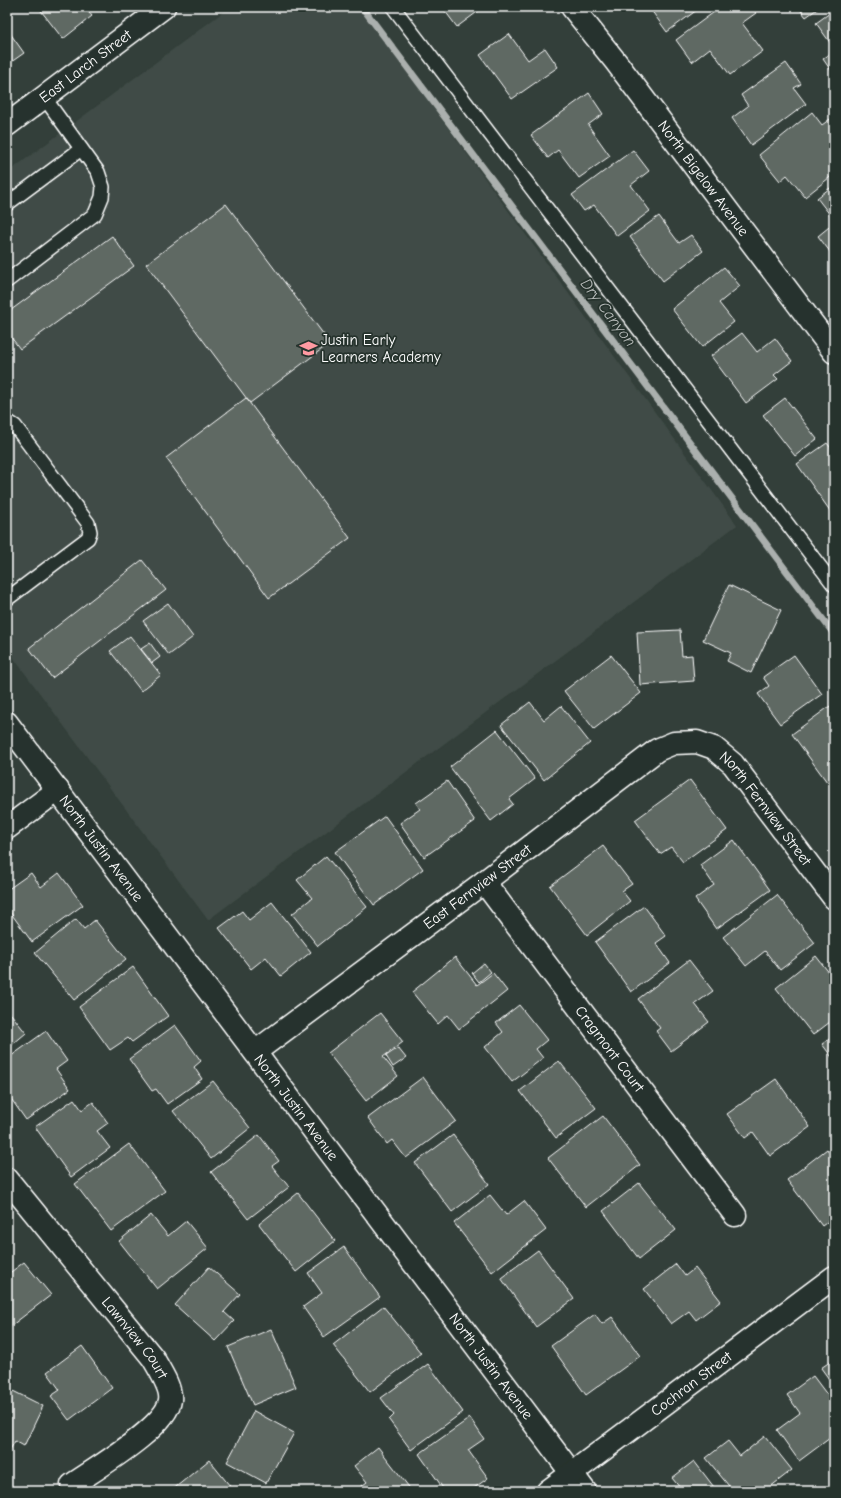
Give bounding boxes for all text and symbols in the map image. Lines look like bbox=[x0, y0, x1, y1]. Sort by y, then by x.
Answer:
street label: East Larch Street bbox=[36, 25, 136, 107]
street label: North Bigelow Avenue bbox=[654, 117, 753, 240]
water label: Dry Canyon bbox=[577, 275, 640, 350]
place label: Justin Early Learners Academy bbox=[321, 331, 441, 366]
school or university icon: Justin Early Learners Academy bbox=[298, 339, 318, 359]
street label: North Fernview Street bbox=[716, 748, 816, 870]
street label: North Justin Avenue bbox=[56, 792, 148, 906]
street label: East Fernview Street bbox=[420, 840, 535, 933]
street label: Cragmont Court bbox=[571, 1002, 649, 1096]
street label: North Justin Avenue bbox=[250, 1051, 342, 1165]
street label: Lawnview Court bbox=[98, 1293, 172, 1382]
street label: North Justin Avenue bbox=[445, 1309, 537, 1423]
street label: Cochran Street bbox=[647, 1347, 736, 1420]

